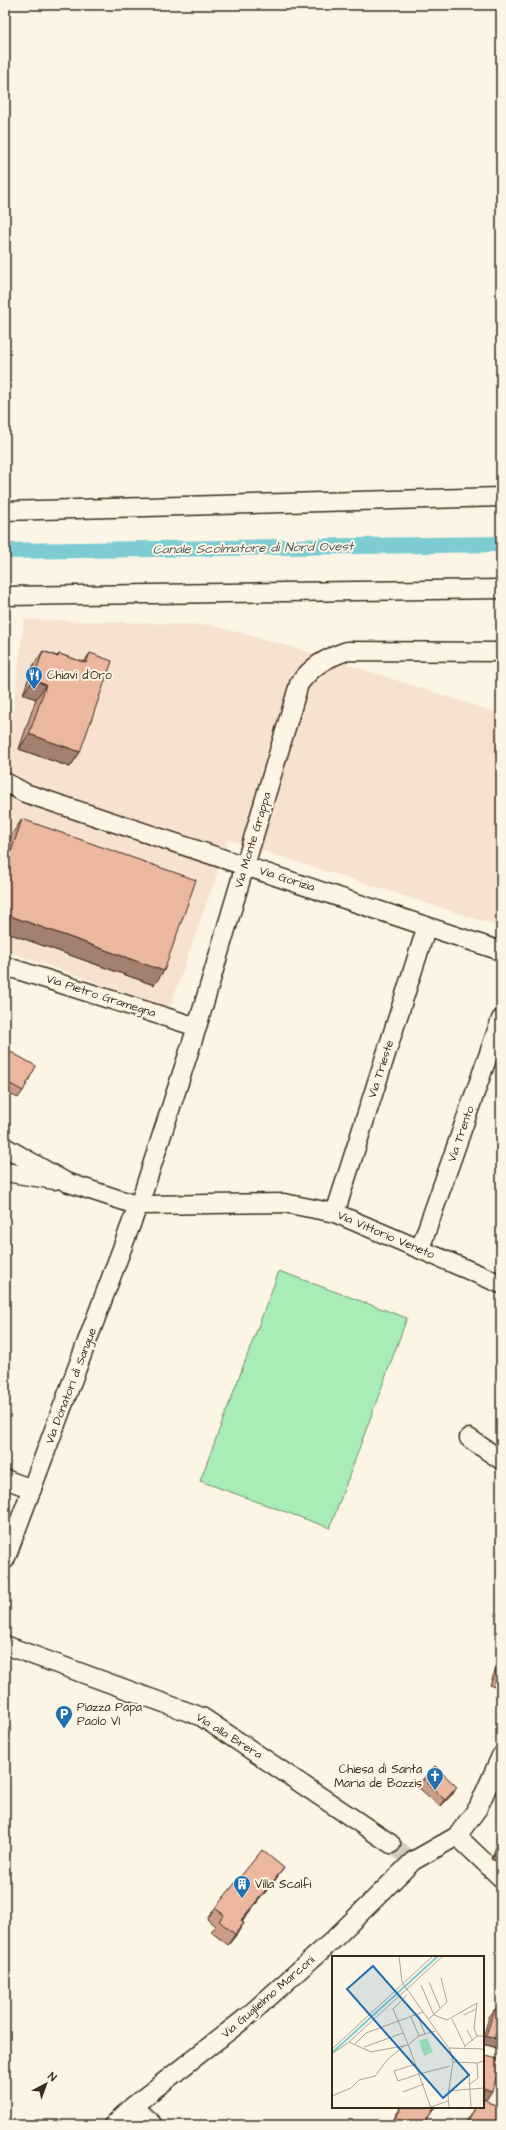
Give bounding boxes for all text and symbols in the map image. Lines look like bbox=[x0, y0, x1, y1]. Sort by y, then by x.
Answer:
water label: Canale Scolmatore di Nord Ovest bbox=[153, 537, 355, 559]
restaurant icon: Chiavi d'Oro bbox=[24, 665, 44, 690]
place label: Chiavi d'Oro bbox=[47, 667, 112, 684]
street label: Via Monte Grappa bbox=[230, 790, 276, 890]
street label: Via Gorizia bbox=[257, 862, 317, 896]
street label: Via Pietro Gramegna bbox=[44, 970, 158, 1023]
street label: Via Trieste bbox=[364, 1037, 399, 1100]
street label: Via Trento bbox=[443, 1103, 479, 1164]
street label: Via Vittorio Veneto bbox=[335, 1207, 437, 1263]
street label: Via Donatori di Sangue bbox=[41, 1325, 102, 1447]
place label: Piazza Papa Paolo VI bbox=[77, 1699, 142, 1730]
parking icon: Piazza Papa Paolo VI bbox=[54, 1704, 74, 1729]
street label: Via alla Brera bbox=[193, 1709, 265, 1763]
place label: Chiesa di Santa Maria de Bozzis bbox=[334, 1761, 422, 1792]
church icon: Chiesa di Santa Maria de Bozzis bbox=[425, 1766, 445, 1791]
building icon: Villa Scalfi bbox=[232, 1874, 252, 1899]
place label: Villa Scalfi bbox=[255, 1876, 311, 1893]
street label: Via Guglielmo Marconi bbox=[218, 1952, 319, 2043]
inset map bbox=[332, 1956, 484, 2108]
north arrow bbox=[26, 2064, 66, 2104]
text: N bbox=[45, 2069, 60, 2085]

